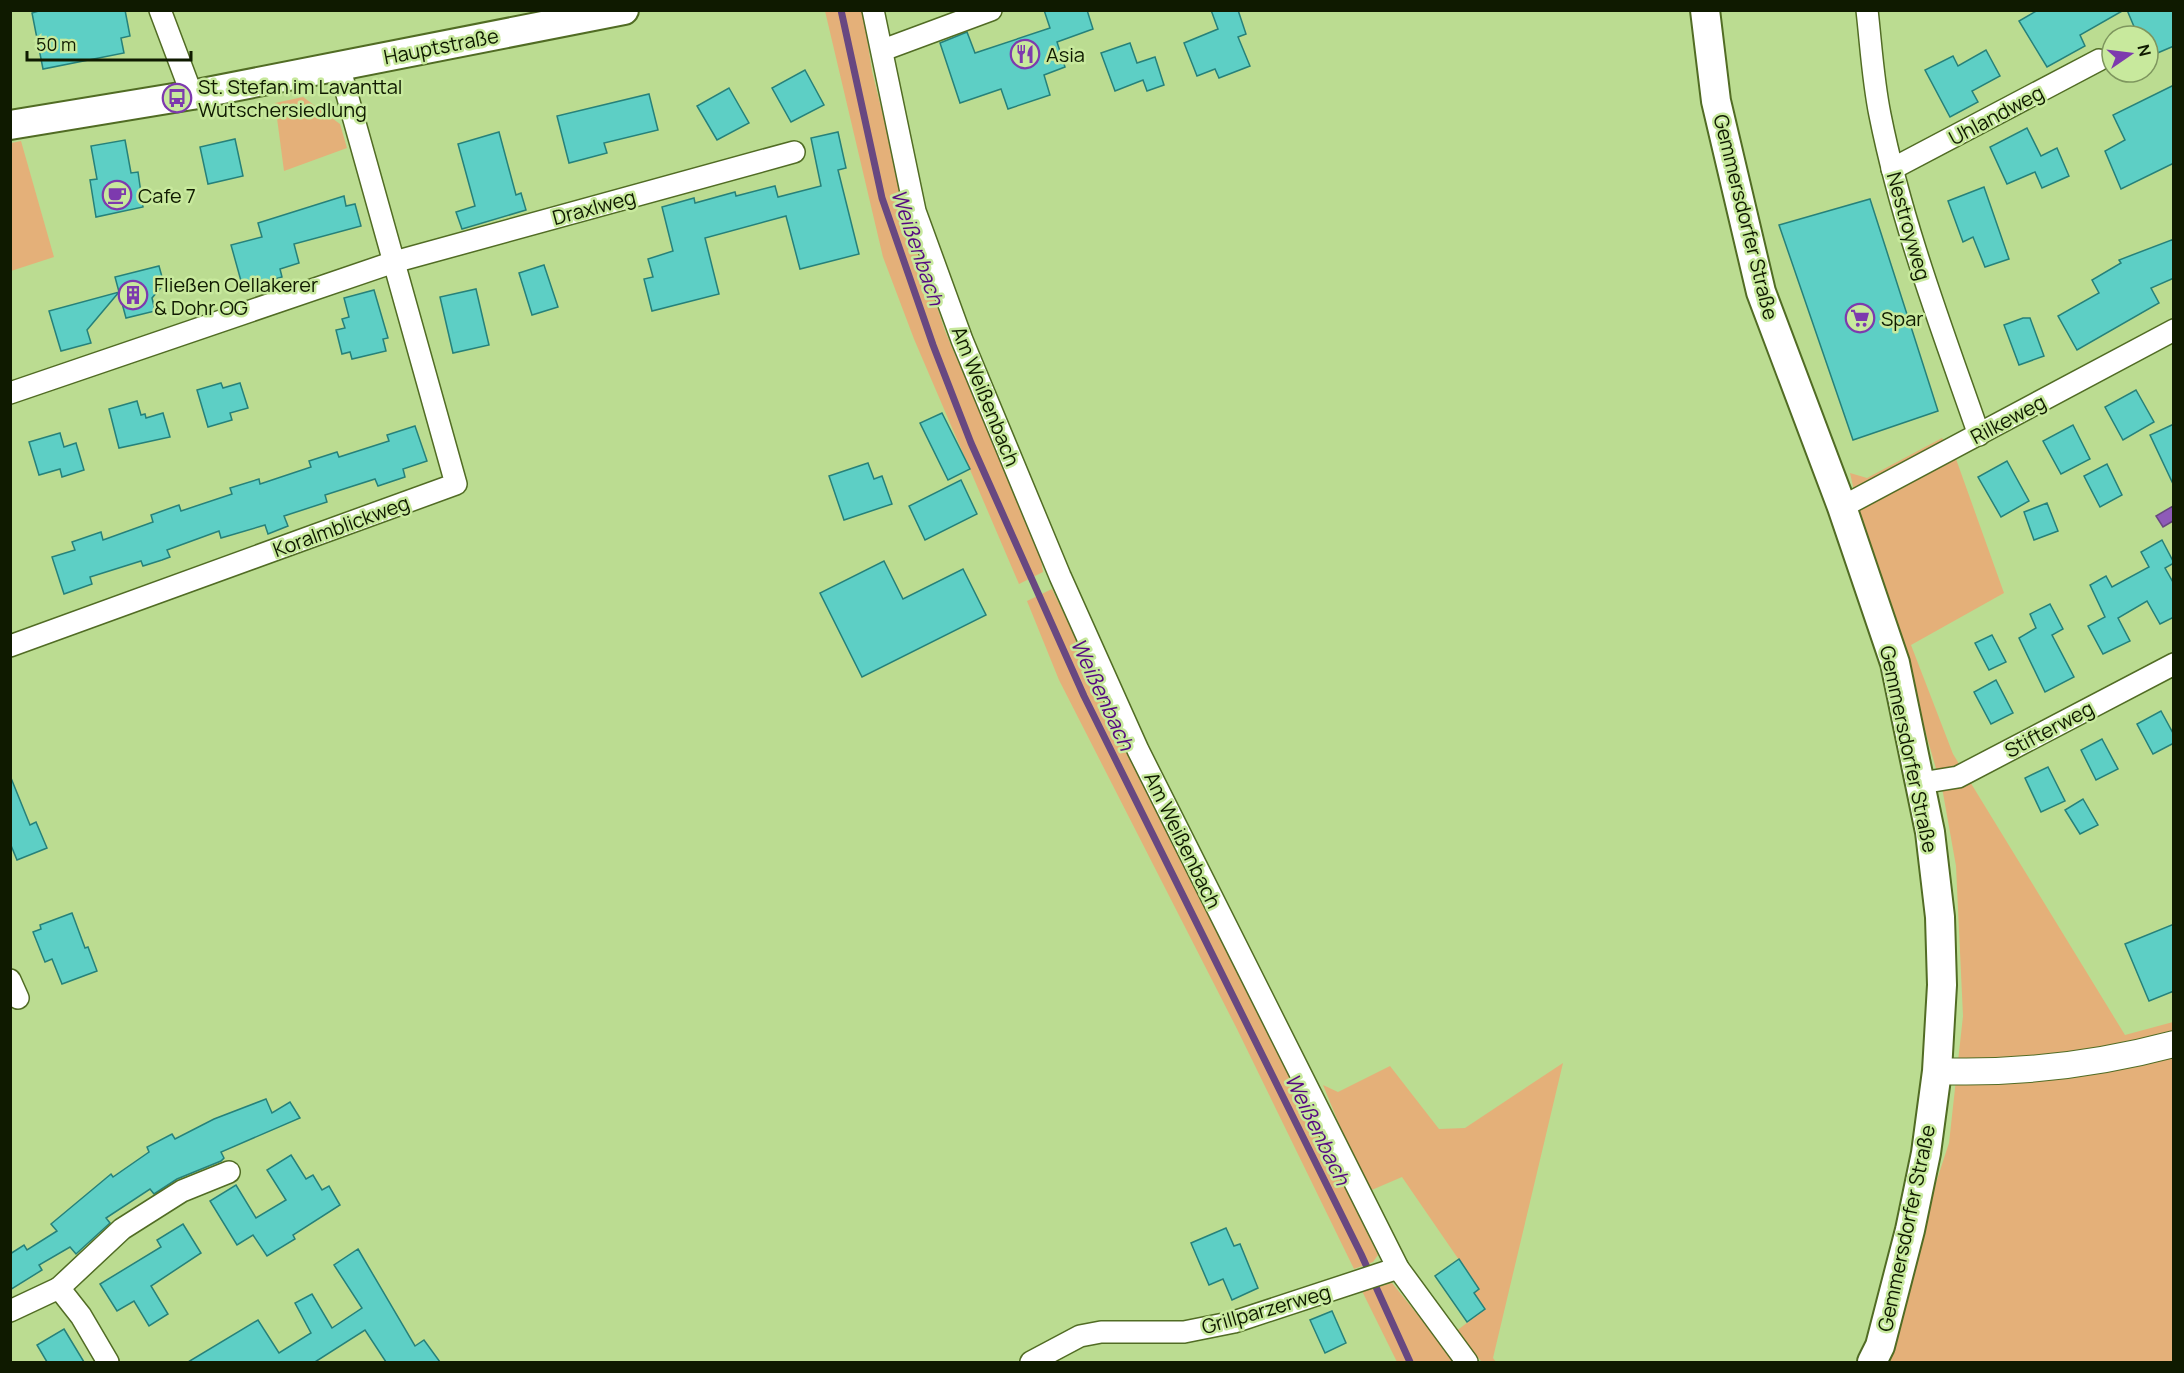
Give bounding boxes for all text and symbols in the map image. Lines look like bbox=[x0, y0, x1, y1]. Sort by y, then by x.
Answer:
street label: Hauptstraße bbox=[381, 22, 501, 70]
scale bar bbox=[27, 24, 190, 62]
north arrow bbox=[2100, 24, 2160, 84]
text: 50 m bbox=[36, 32, 76, 56]
restaurant icon: Asia bbox=[1009, 38, 1041, 70]
place label: Asia bbox=[1046, 41, 1085, 68]
text: N bbox=[2132, 42, 2157, 59]
place label: St. Stefan im Lavanttal Wutschersiedlung bbox=[198, 73, 403, 123]
street label: Uhlandweg bbox=[1944, 79, 2048, 151]
bus stop icon: St. Stefan im Lavanttal Wutschersiedlung bbox=[161, 82, 193, 114]
street label: Gemmersdorfer Straße bbox=[1707, 111, 1785, 323]
street label: Nestroyweg bbox=[1881, 169, 1937, 283]
cafe icon: Cafe 7 bbox=[101, 179, 133, 211]
place label: Cafe 7 bbox=[138, 182, 196, 209]
street label: Draxlweg bbox=[549, 183, 639, 231]
water label: Weißenbach bbox=[885, 185, 951, 310]
place label: Fließen Oellakerer & Dohr OG bbox=[154, 271, 318, 321]
building icon: Fließen Oellakerer & Dohr OG bbox=[117, 279, 149, 311]
supermarket icon: Spar bbox=[1844, 302, 1876, 334]
place label: Spar bbox=[1881, 305, 1924, 332]
street label: Am Weißenbach bbox=[946, 322, 1026, 470]
street label: Rilkeweg bbox=[1966, 388, 2050, 450]
street label: Koralmblickweg bbox=[269, 489, 413, 563]
water label: Weißenbach bbox=[1065, 633, 1142, 756]
street label: Gemmersdorfer Straße bbox=[1874, 643, 1944, 855]
street label: Stifterweg bbox=[2000, 694, 2098, 764]
street label: Am Weißenbach bbox=[1138, 767, 1228, 913]
water label: Weißenbach bbox=[1279, 1069, 1358, 1191]
street label: Gemmersdorfer Straße bbox=[1871, 1122, 1941, 1334]
street label: Grillparzerweg bbox=[1199, 1278, 1333, 1340]

